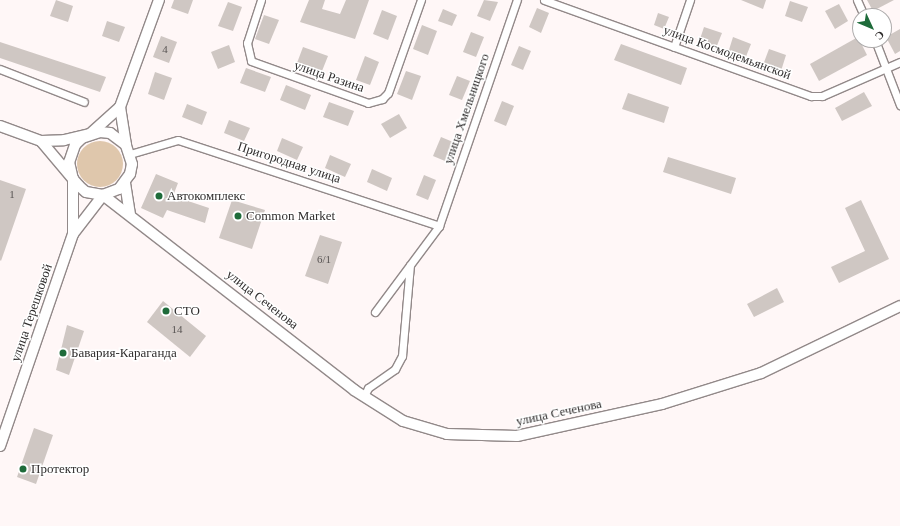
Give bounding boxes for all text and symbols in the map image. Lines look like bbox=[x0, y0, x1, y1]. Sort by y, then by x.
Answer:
north arrow bbox=[852, 8, 892, 48]
street label: улица Космодемьянской bbox=[661, 23, 793, 83]
text: С bbox=[873, 29, 887, 43]
house number: 4 bbox=[162, 42, 168, 56]
street label: улица Хмельницкого bbox=[441, 52, 493, 166]
street label: улица Разина bbox=[292, 58, 366, 96]
street label: Пригородная улица bbox=[235, 139, 343, 187]
house number: 1 bbox=[9, 187, 15, 201]
place label: Автокомплекс bbox=[167, 188, 245, 204]
marker: Автокомплекс bbox=[154, 191, 164, 201]
place label: Common Market bbox=[246, 208, 335, 224]
marker: Common Market bbox=[233, 211, 243, 221]
house number: 6/1 bbox=[317, 252, 331, 266]
street label: улица Терешковой bbox=[8, 262, 56, 364]
street label: улица Сеченова bbox=[223, 267, 301, 333]
place label: СТО bbox=[174, 303, 200, 319]
marker: СТО bbox=[161, 306, 171, 316]
house number: 14 bbox=[172, 322, 182, 336]
place label: Бавария-Караганда bbox=[71, 345, 177, 361]
marker: Бавария-Караганда bbox=[58, 348, 68, 358]
street label: улица Сеченова bbox=[515, 396, 603, 430]
place label: Протектор bbox=[31, 461, 89, 477]
marker: Протектор bbox=[18, 464, 28, 474]

